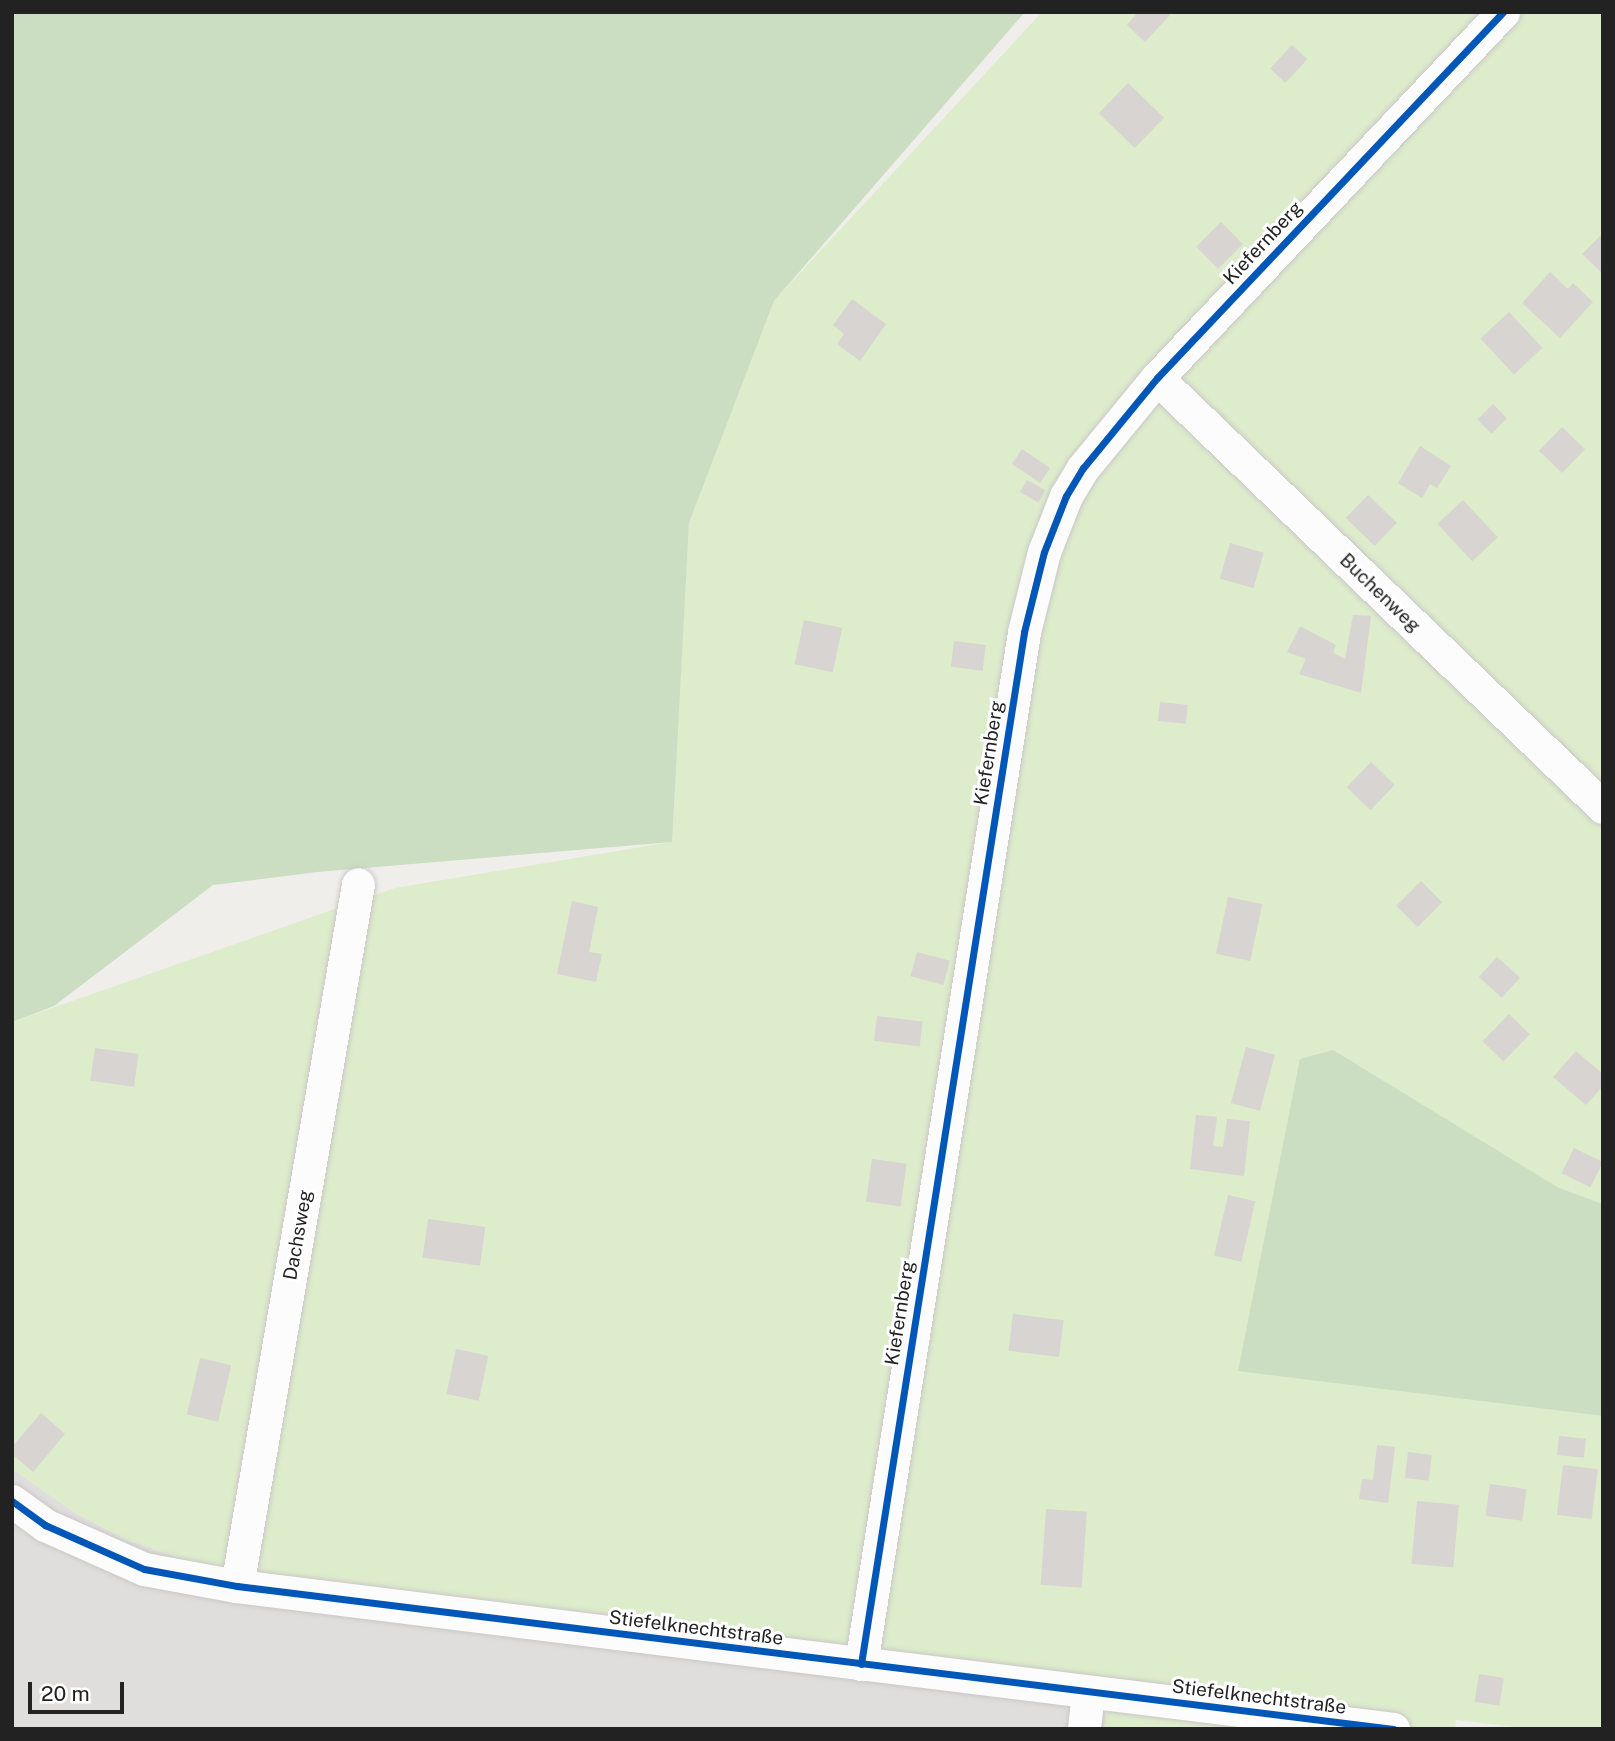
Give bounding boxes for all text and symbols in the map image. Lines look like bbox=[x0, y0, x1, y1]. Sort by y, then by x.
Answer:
street label: Kiefernberg bbox=[1219, 197, 1307, 289]
street label: Buchenweg bbox=[1335, 549, 1425, 637]
street label: Kiefernberg bbox=[969, 699, 1009, 807]
street label: Dachsweg bbox=[279, 1188, 317, 1282]
street label: Kiefernberg bbox=[880, 1259, 920, 1367]
street label: Stiefelknechtstraße bbox=[608, 1606, 784, 1650]
scale bar bbox=[32, 1668, 128, 1712]
street label: Stiefelknechtstraße bbox=[1171, 1675, 1347, 1719]
text: 20 m bbox=[41, 1681, 90, 1706]

